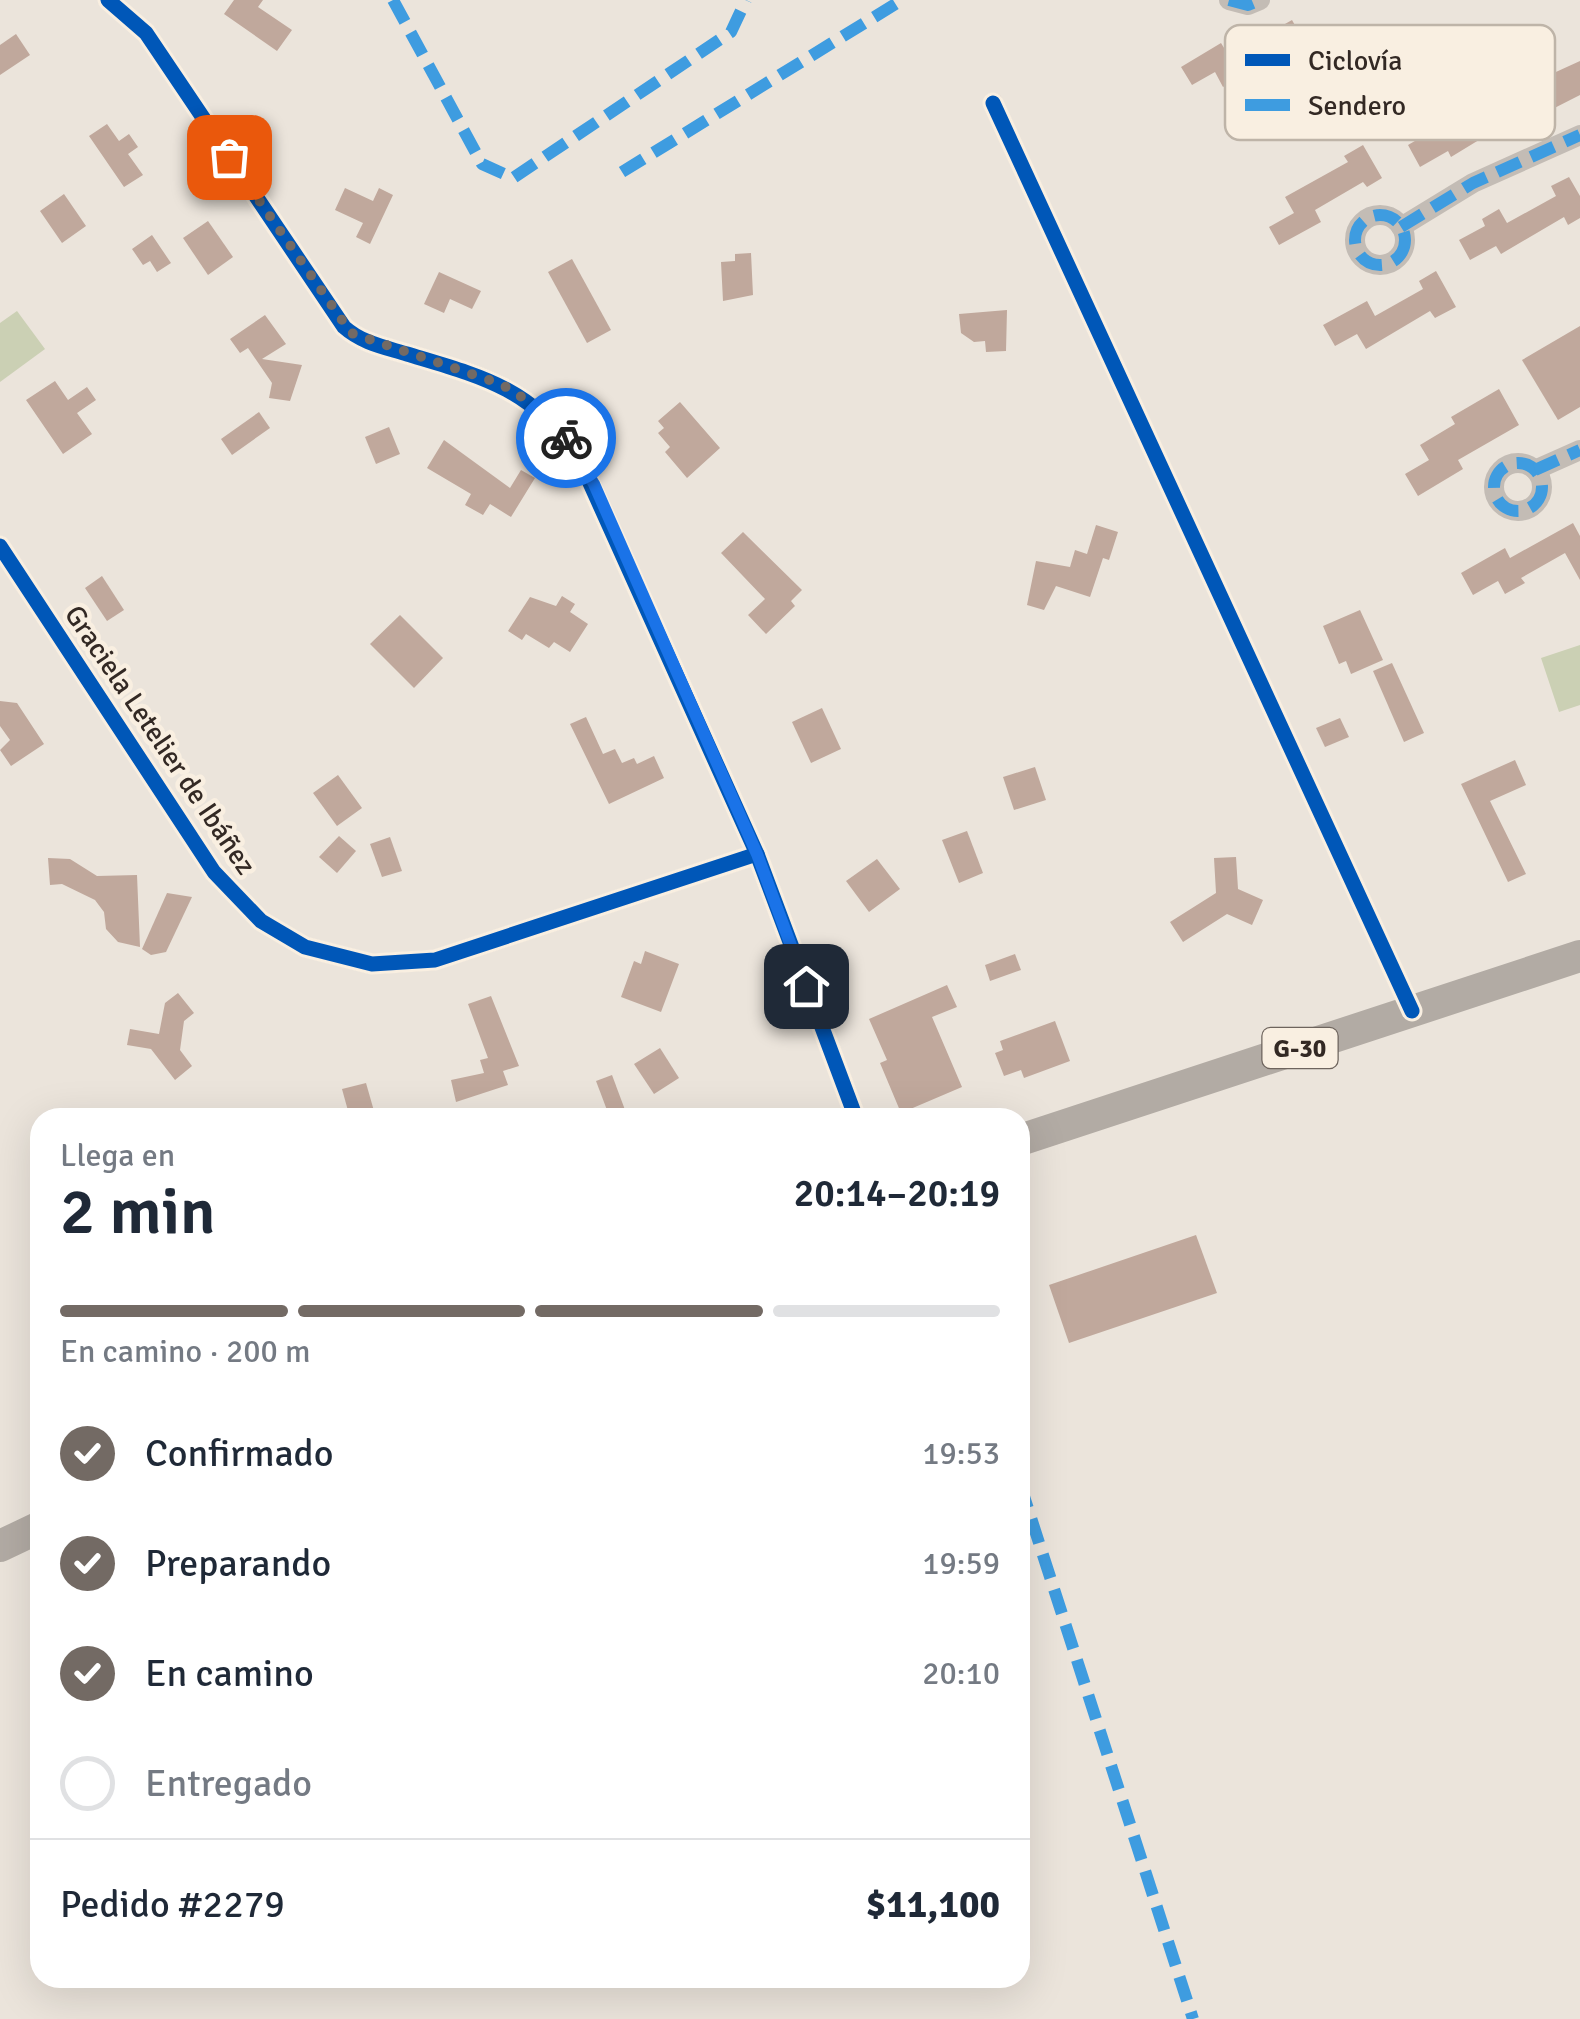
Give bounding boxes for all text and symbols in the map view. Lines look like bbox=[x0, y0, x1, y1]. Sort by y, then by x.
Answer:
legend bbox=[1225, 25, 1555, 140]
text: Ciclovía bbox=[1308, 44, 1403, 78]
text: Sendero bbox=[1308, 89, 1406, 123]
pin bbox=[187, 115, 272, 200]
icon: bag bbox=[202, 130, 257, 185]
courier bbox=[516, 388, 616, 488]
icon: bike bbox=[539, 411, 594, 466]
street label: Graciela Letelier de Ibáñez bbox=[57, 599, 263, 881]
pin bbox=[764, 944, 849, 1029]
icon: home bbox=[779, 959, 834, 1014]
road number: G-30 bbox=[1262, 1028, 1338, 1068]
text: Llega en bbox=[60, 1136, 175, 1175]
text: 20:14–20:19 bbox=[794, 1170, 1000, 1217]
text: 2 min bbox=[60, 1172, 216, 1252]
text: En camino · 200 m bbox=[60, 1332, 310, 1371]
icon: check bbox=[60, 1426, 115, 1481]
text: Confirmado bbox=[145, 1430, 334, 1477]
text: 19:53 bbox=[922, 1434, 1000, 1473]
icon: check bbox=[60, 1536, 115, 1591]
text: Preparando bbox=[145, 1540, 331, 1587]
text: 19:59 bbox=[922, 1544, 1000, 1583]
icon: check bbox=[60, 1646, 115, 1701]
text: En camino bbox=[145, 1650, 314, 1697]
text: 20:10 bbox=[922, 1654, 1000, 1693]
text: Entregado bbox=[145, 1760, 312, 1807]
text: Pedido #2279 bbox=[60, 1881, 285, 1928]
text: $11,100 bbox=[866, 1881, 1000, 1928]

